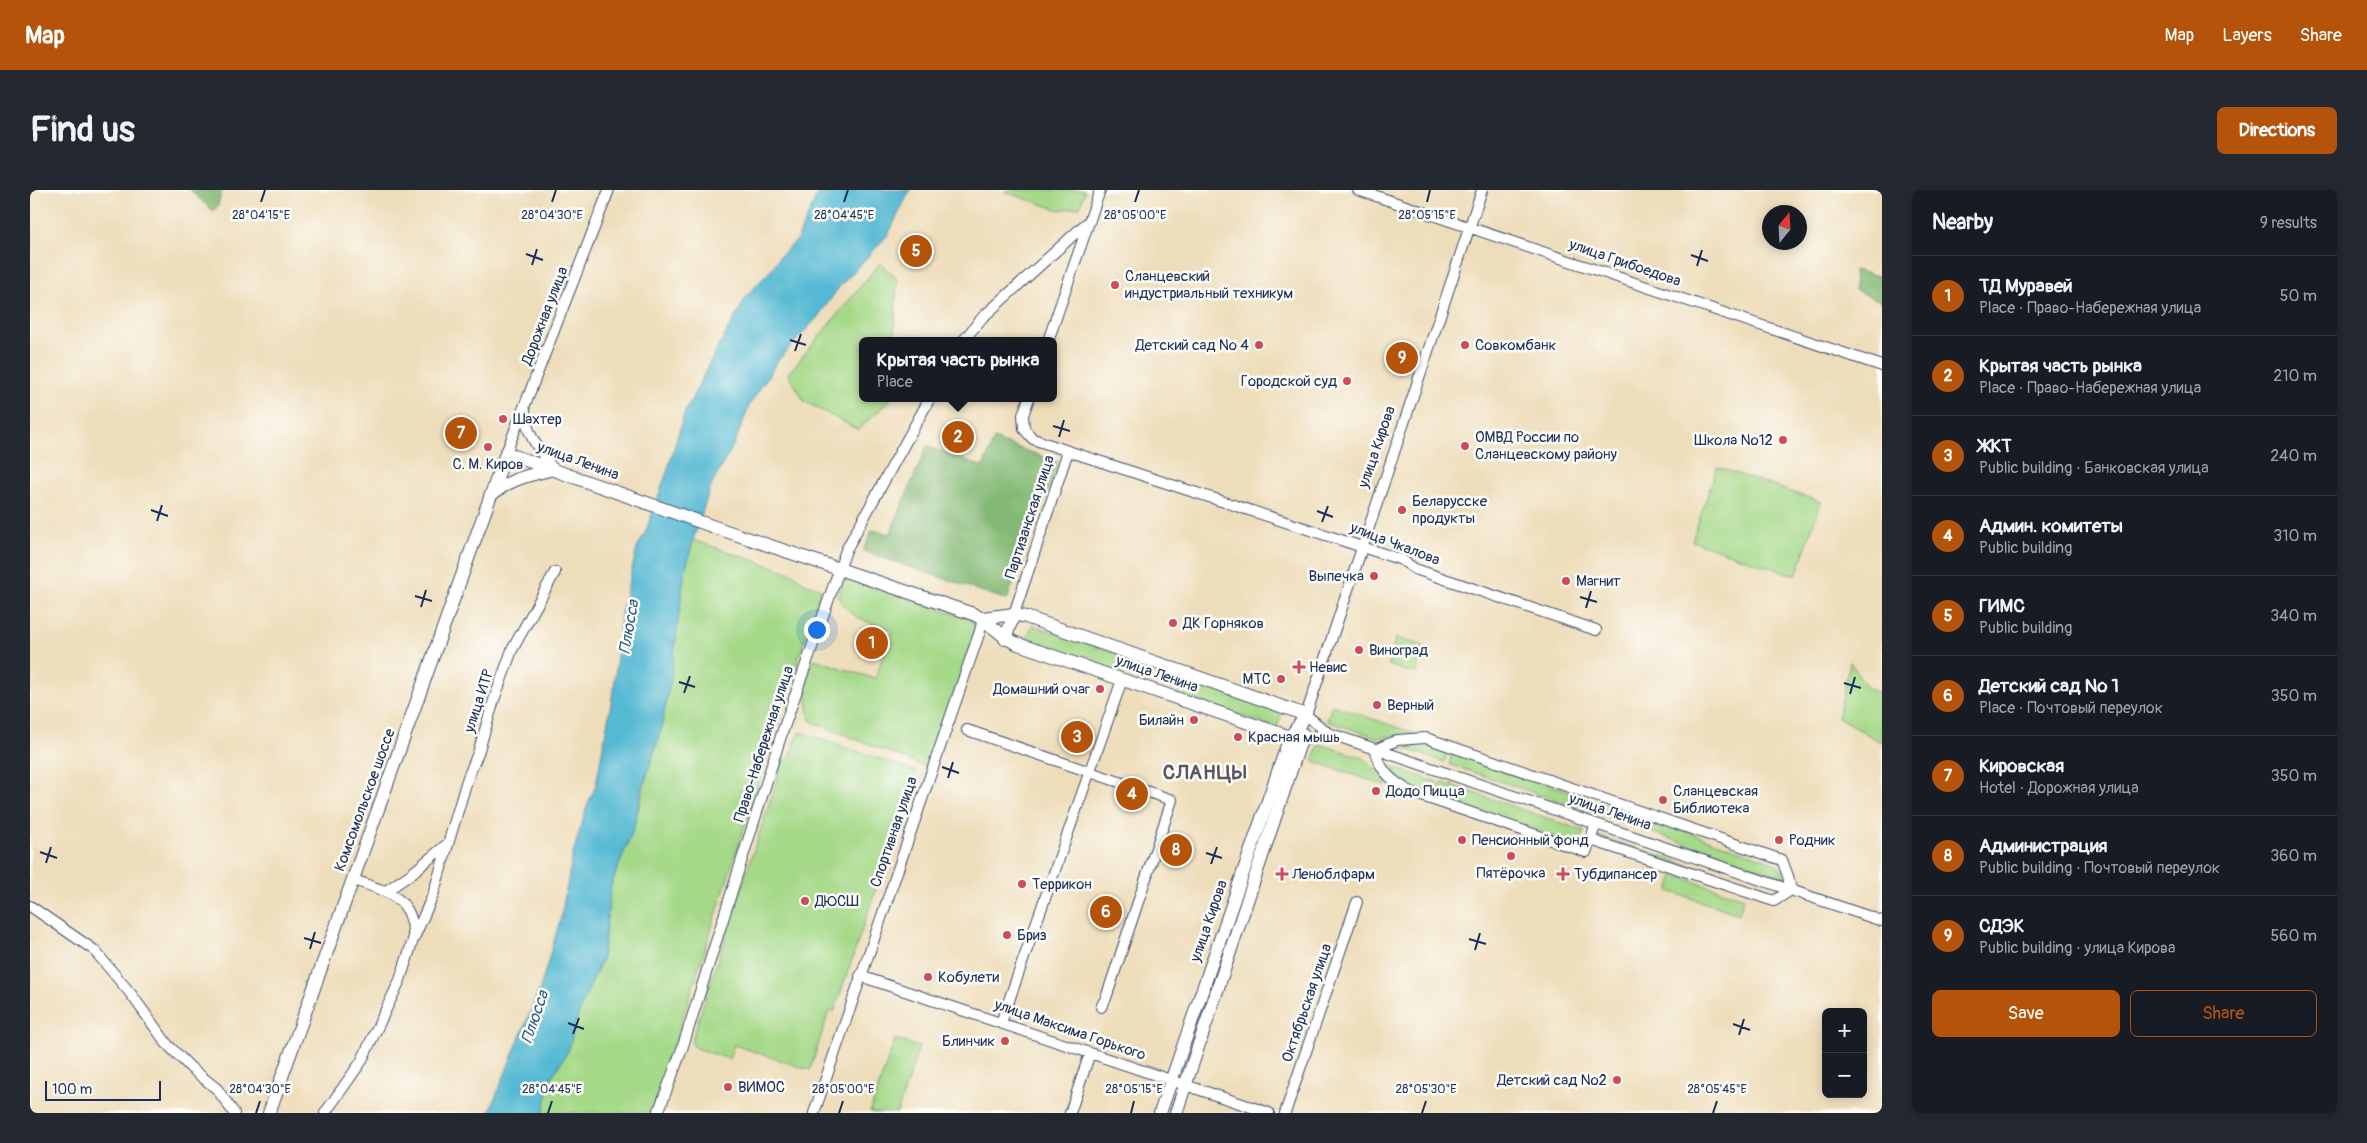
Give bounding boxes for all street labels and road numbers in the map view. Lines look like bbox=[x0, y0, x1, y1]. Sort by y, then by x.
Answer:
street label: улица Грибоедова bbox=[1566, 235, 1683, 291]
street label: Дорожная улица bbox=[517, 264, 572, 369]
street label: улица Кирова bbox=[1354, 404, 1400, 491]
street label: улица Ленина bbox=[534, 437, 621, 485]
street label: Партизанская улица bbox=[1001, 453, 1059, 581]
street label: улица Чкалова bbox=[1346, 518, 1443, 570]
street label: улица Ленина bbox=[1112, 651, 1201, 697]
street label: Право-Набережная улица bbox=[730, 663, 798, 824]
street label: улица ИТР bbox=[460, 666, 498, 736]
street label: Комсомольское шоссе bbox=[330, 726, 400, 874]
street label: Спортивная улица bbox=[866, 774, 922, 890]
street label: улица Ленина bbox=[1565, 789, 1654, 835]
street label: улица Кирова bbox=[1186, 878, 1232, 965]
street label: Октябрьская улица bbox=[1278, 941, 1336, 1065]
street label: улица Максима Горького bbox=[991, 995, 1148, 1065]

